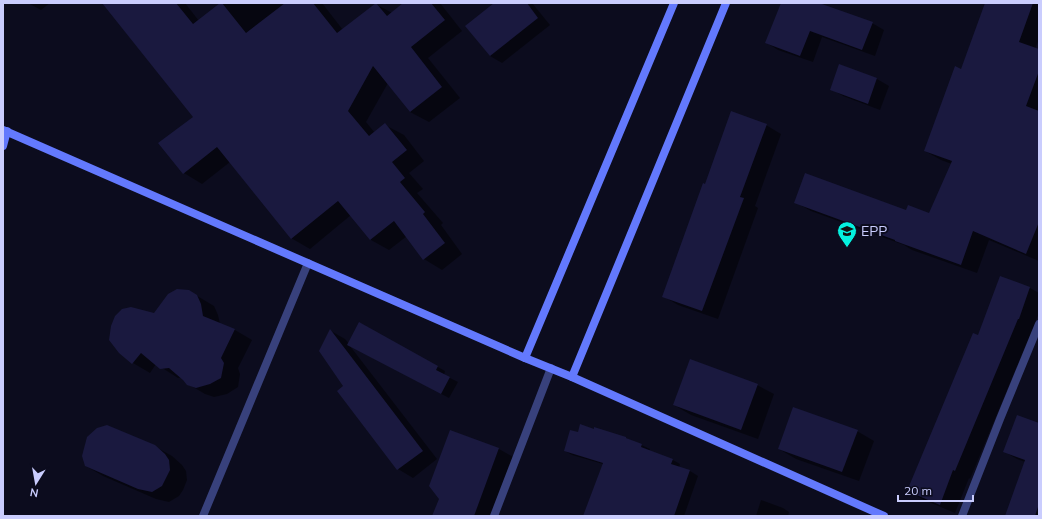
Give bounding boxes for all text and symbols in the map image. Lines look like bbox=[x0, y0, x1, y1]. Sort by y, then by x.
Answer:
school or university icon: EPP bbox=[836, 220, 858, 248]
place label: EPP bbox=[861, 222, 887, 240]
north arrow bbox=[16, 463, 56, 503]
scale bar bbox=[898, 477, 973, 503]
text: 20 m bbox=[904, 483, 932, 498]
text: N bbox=[29, 485, 40, 500]

